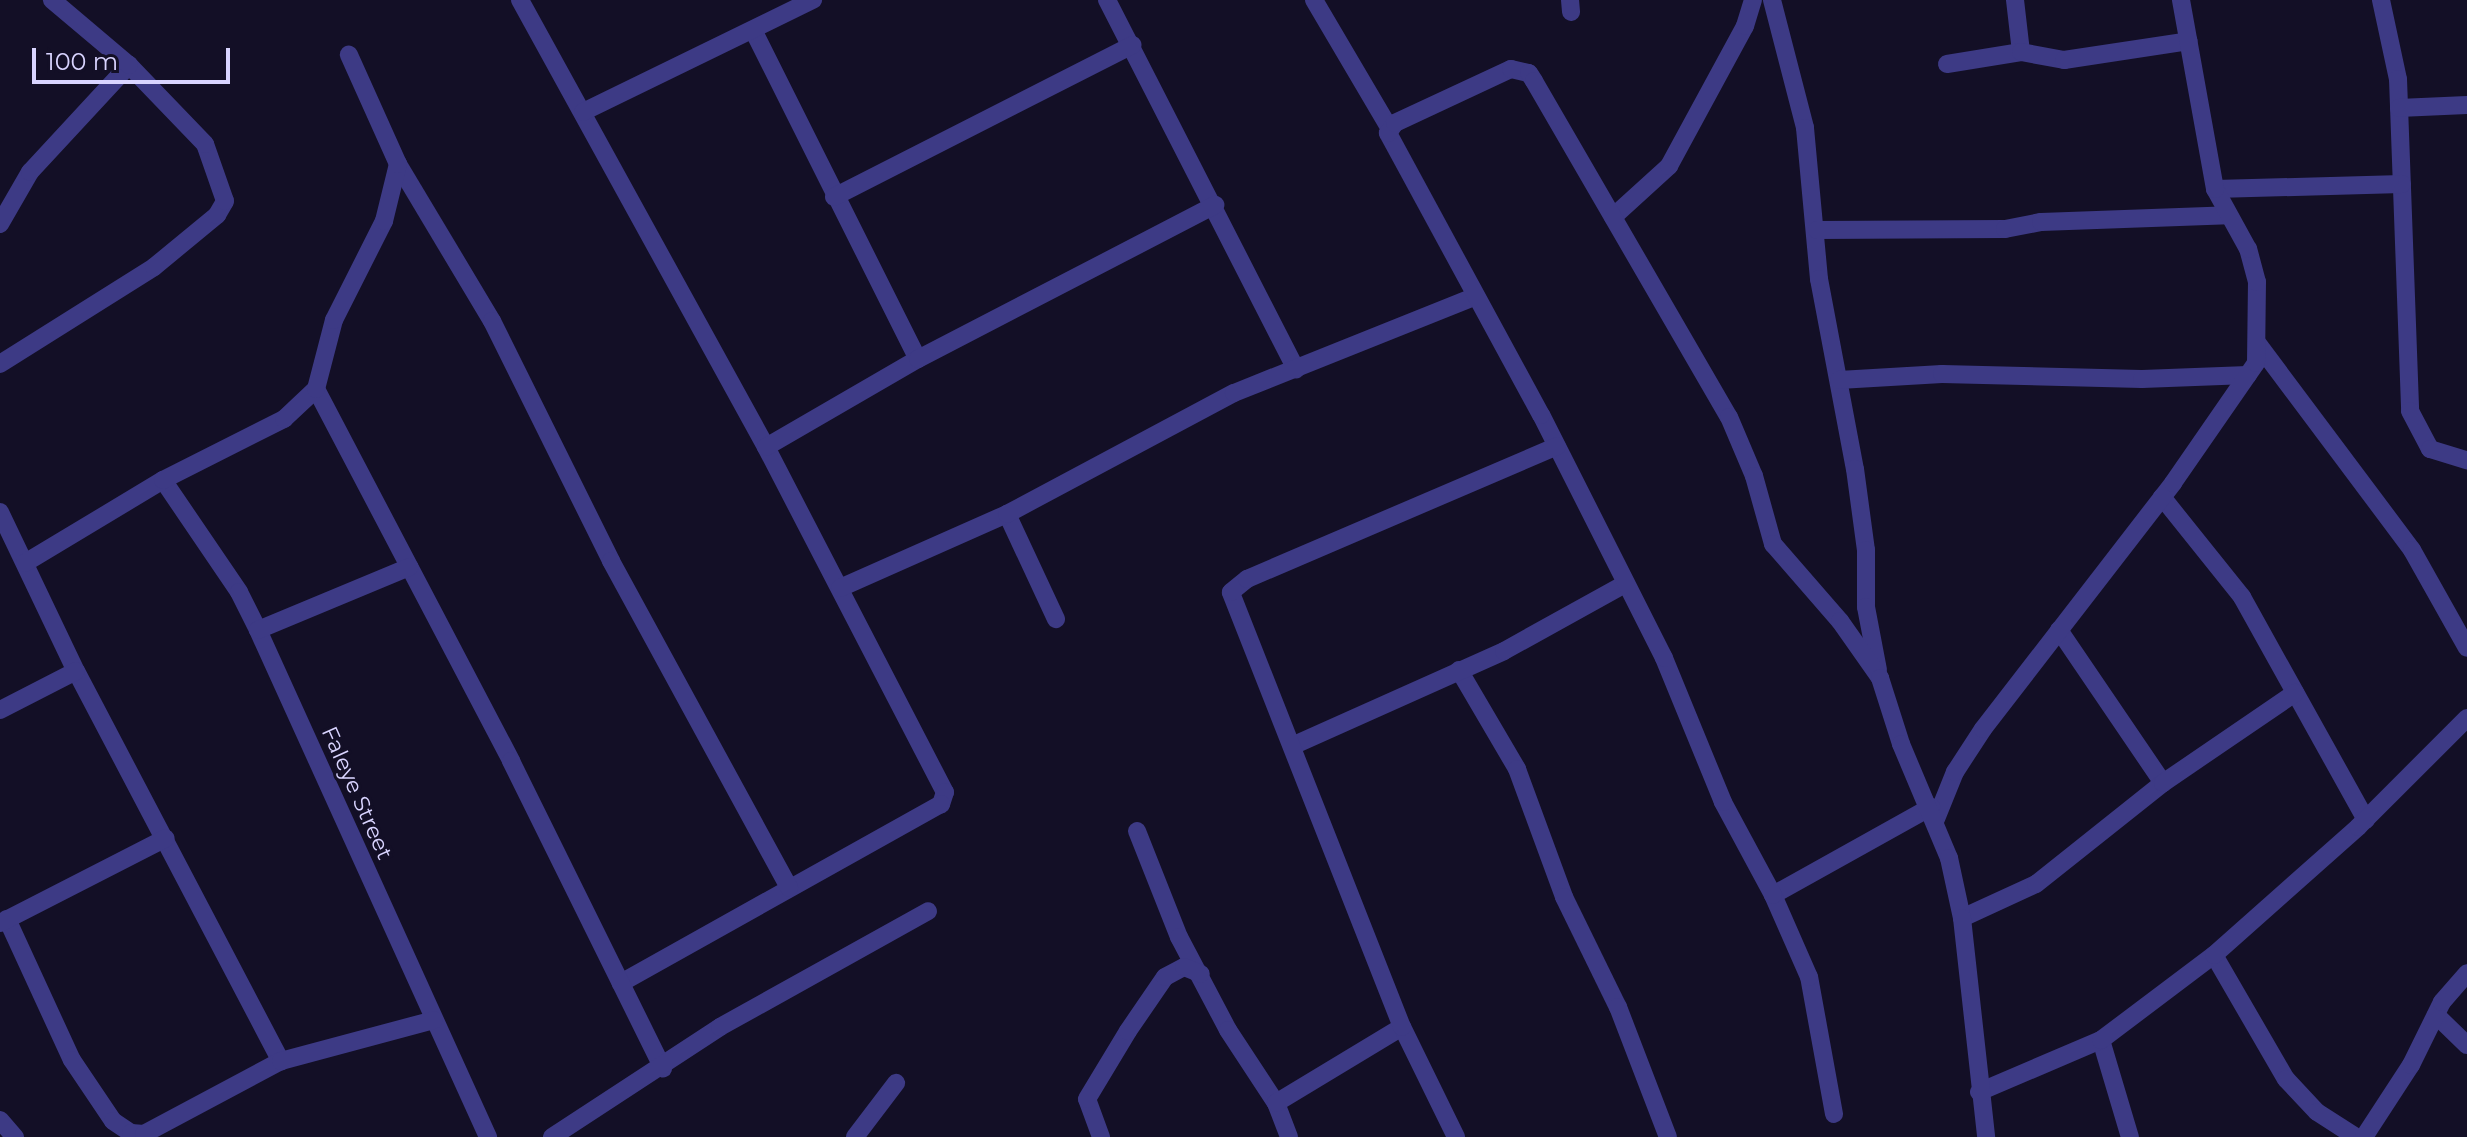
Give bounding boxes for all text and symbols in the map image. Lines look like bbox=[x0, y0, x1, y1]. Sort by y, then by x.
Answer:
scale bar bbox=[36, 32, 234, 82]
text: 100 m bbox=[46, 47, 118, 76]
street label: Faleye Street bbox=[316, 722, 398, 864]

